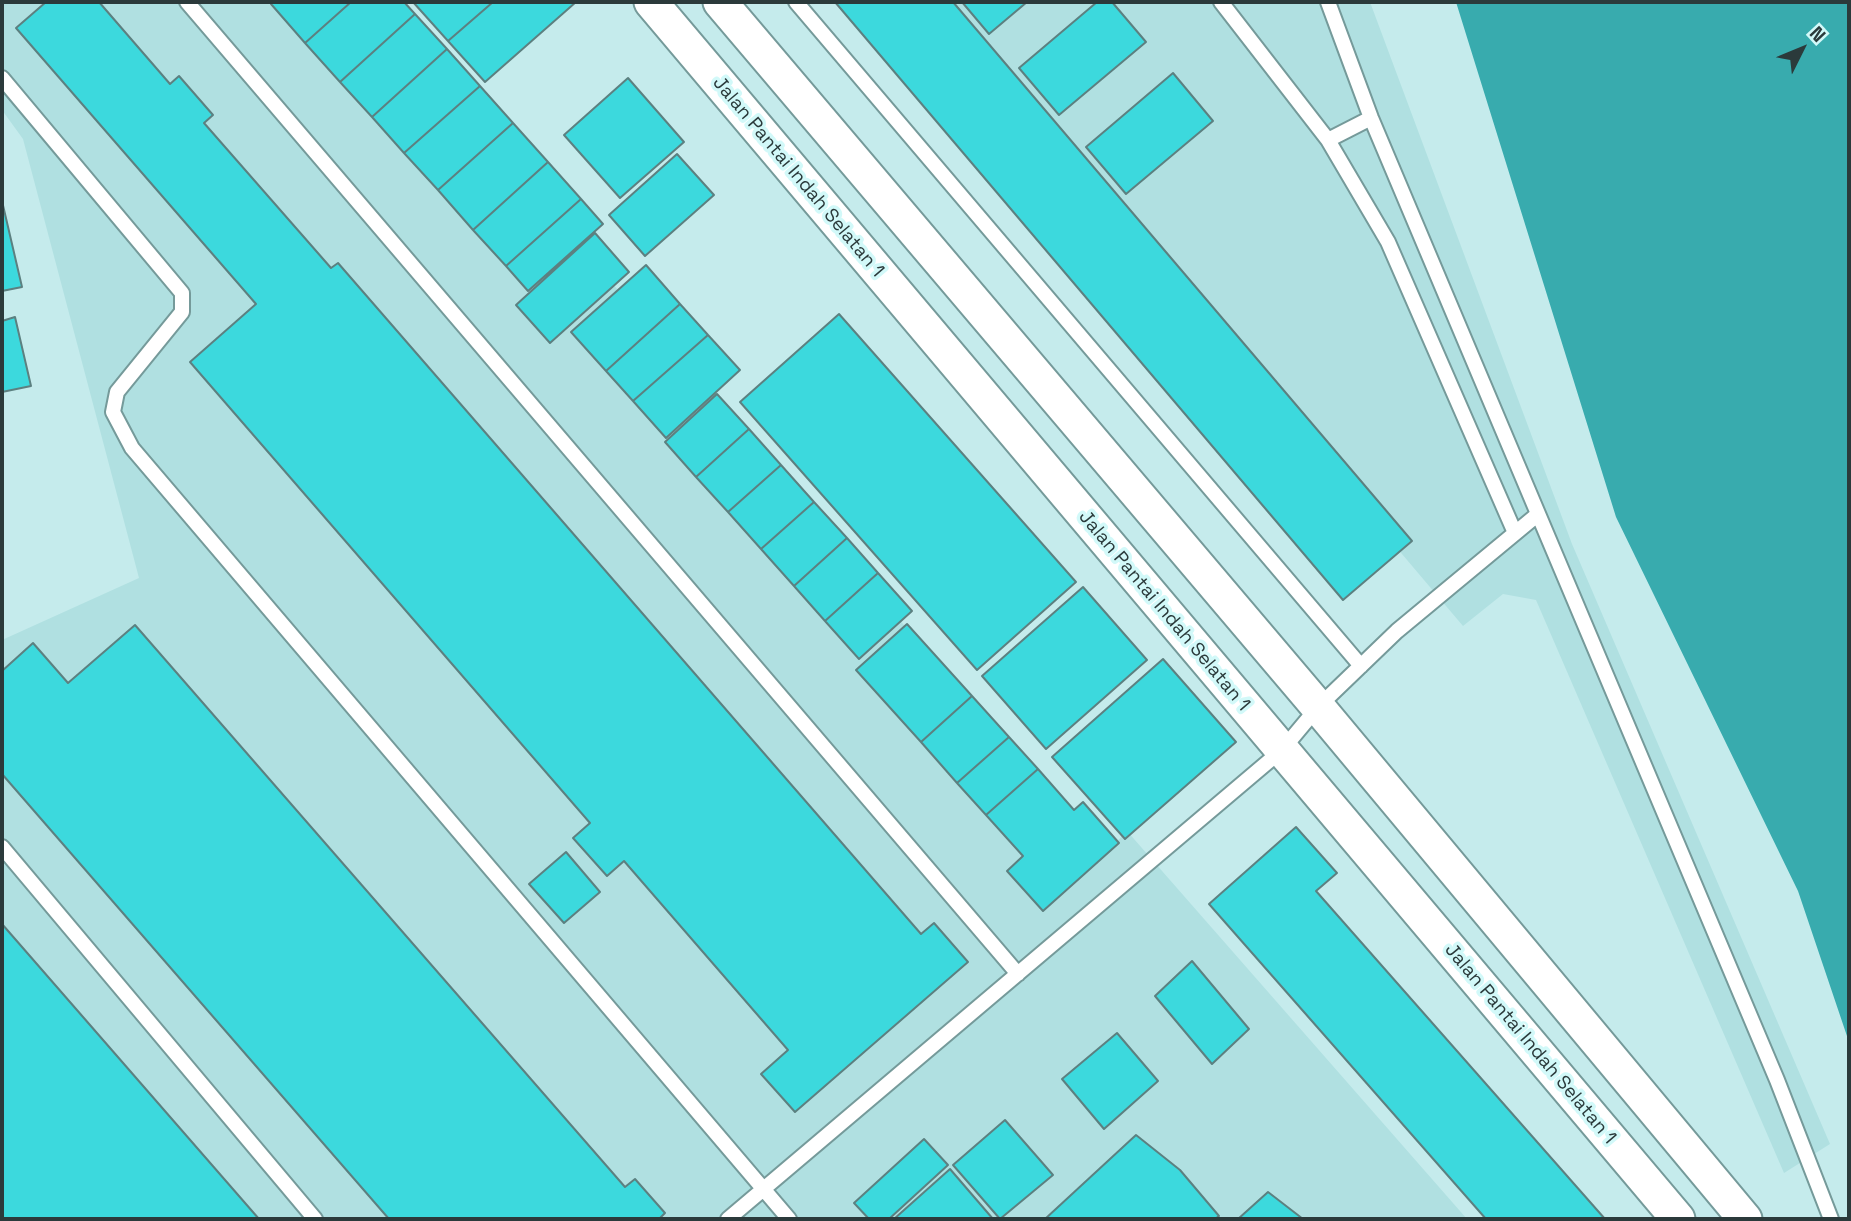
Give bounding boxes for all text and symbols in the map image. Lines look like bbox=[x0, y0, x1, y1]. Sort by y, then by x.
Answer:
north arrow bbox=[1767, 14, 1837, 84]
text: N bbox=[1804, 21, 1831, 48]
street label: Jalan Pantai Indah Selatan 1 bbox=[707, 72, 889, 282]
street label: Jalan Pantai Indah Selatan 1 bbox=[1073, 506, 1255, 716]
street label: Jalan Pantai Indah Selatan 1 bbox=[1439, 939, 1621, 1149]

